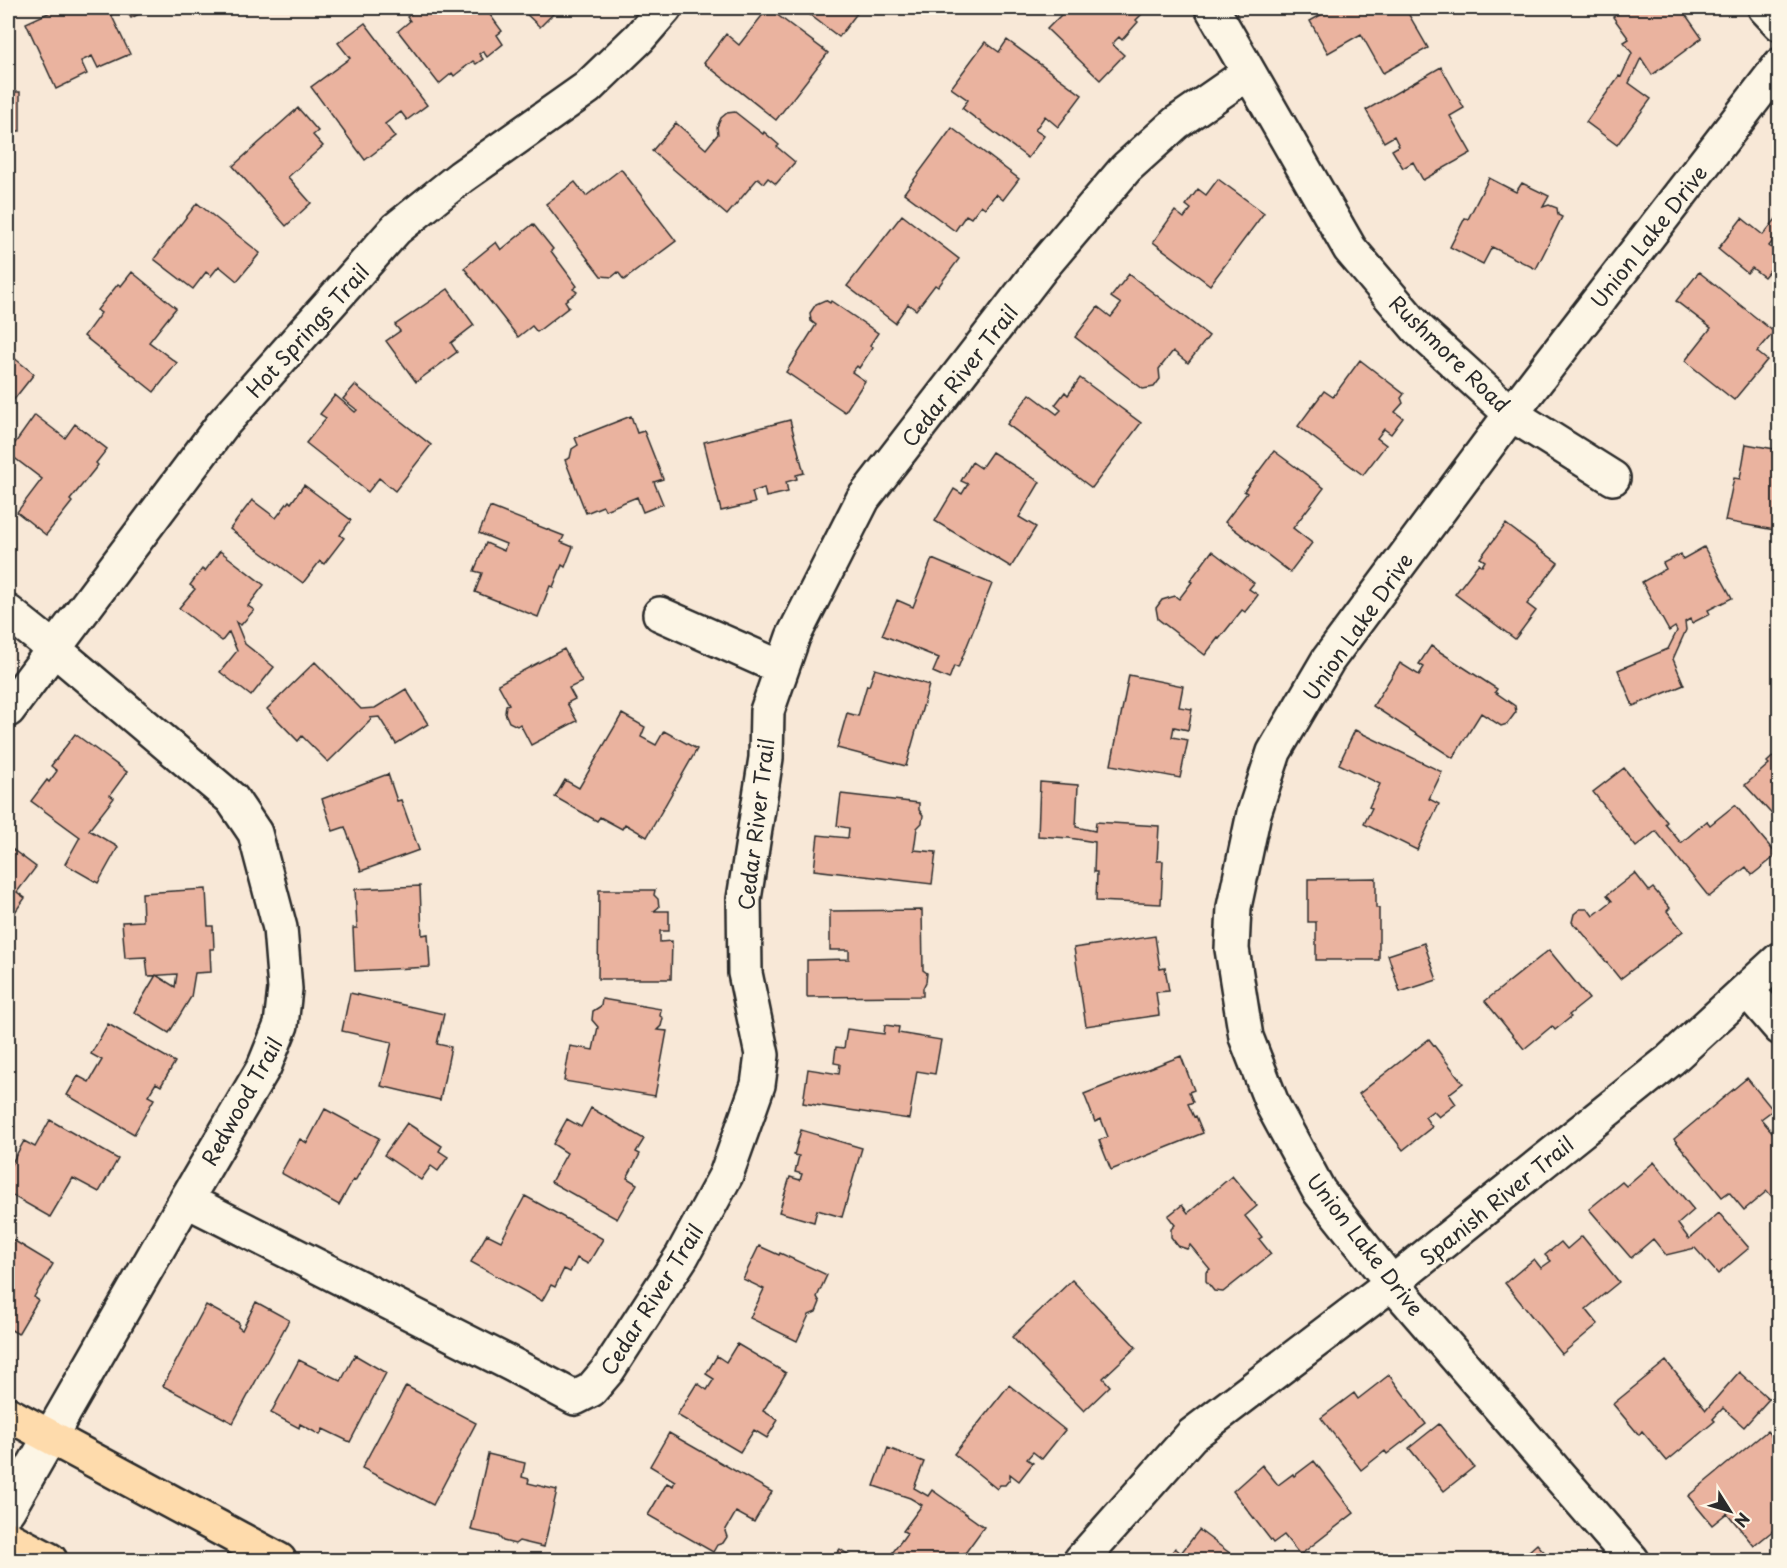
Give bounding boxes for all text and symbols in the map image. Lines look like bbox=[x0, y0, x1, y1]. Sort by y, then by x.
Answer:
street label: Union Lake Drive bbox=[1582, 158, 1714, 314]
street label: Hot Springs Trail bbox=[238, 256, 376, 404]
street label: Rushmore Road bbox=[1383, 287, 1517, 419]
street label: Cedar River Trail bbox=[893, 297, 1025, 453]
street label: Union Lake Drive bbox=[1294, 546, 1420, 706]
street label: Cedar River Trail bbox=[729, 736, 781, 912]
street label: Redwood Trail bbox=[192, 1031, 290, 1171]
street label: Spanish River Trail bbox=[1412, 1128, 1580, 1272]
street label: Union Lake Drive bbox=[1300, 1166, 1432, 1322]
street label: Cedar River Trail bbox=[592, 1217, 710, 1381]
north arrow bbox=[1700, 1481, 1760, 1541]
text: N bbox=[1729, 1508, 1756, 1533]

